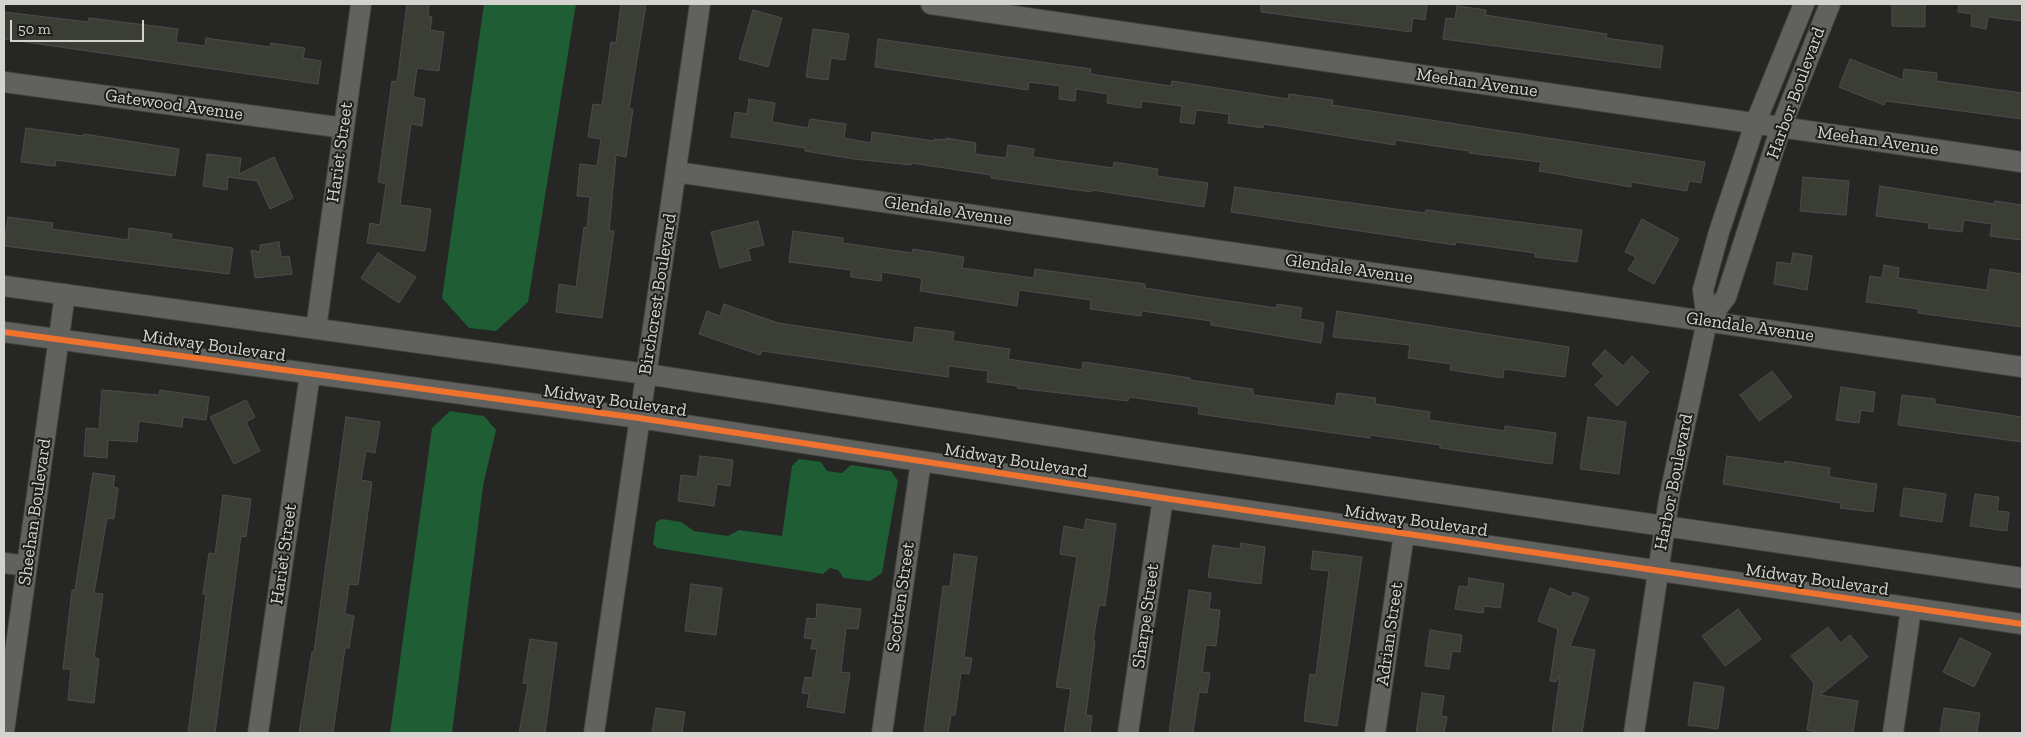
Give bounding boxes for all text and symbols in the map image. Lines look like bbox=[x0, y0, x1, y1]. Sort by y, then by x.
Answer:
scale bar bbox=[12, 10, 146, 42]
text: 50 m bbox=[18, 20, 51, 38]
street label: Harbor Boulevard bbox=[1762, 24, 1830, 162]
street label: Meehan Avenue bbox=[1415, 64, 1539, 102]
street label: Gatewood Avenue bbox=[104, 85, 244, 125]
street label: Hariet Street bbox=[322, 100, 358, 204]
street label: Meehan Avenue bbox=[1816, 122, 1940, 160]
street label: Glendale Avenue bbox=[883, 191, 1013, 231]
street label: Birchcrest Boulevard bbox=[635, 212, 681, 376]
street label: Glendale Avenue bbox=[1284, 249, 1414, 289]
street label: Glendale Avenue bbox=[1685, 307, 1815, 347]
street label: Midway Boulevard bbox=[141, 325, 287, 367]
street label: Midway Boulevard bbox=[542, 380, 688, 422]
street label: Harbor Boulevard bbox=[1650, 412, 1698, 552]
street label: Sheehan Boulevard bbox=[14, 437, 56, 587]
street label: Midway Boulevard bbox=[943, 439, 1089, 483]
street label: Midway Boulevard bbox=[1343, 500, 1489, 542]
street label: Hariet Street bbox=[266, 502, 302, 606]
street label: Scotten Street bbox=[883, 541, 919, 653]
street label: Midway Boulevard bbox=[1744, 559, 1890, 601]
street label: Sharpe Street bbox=[1128, 562, 1164, 670]
street label: Adrian Street bbox=[1372, 581, 1408, 687]

